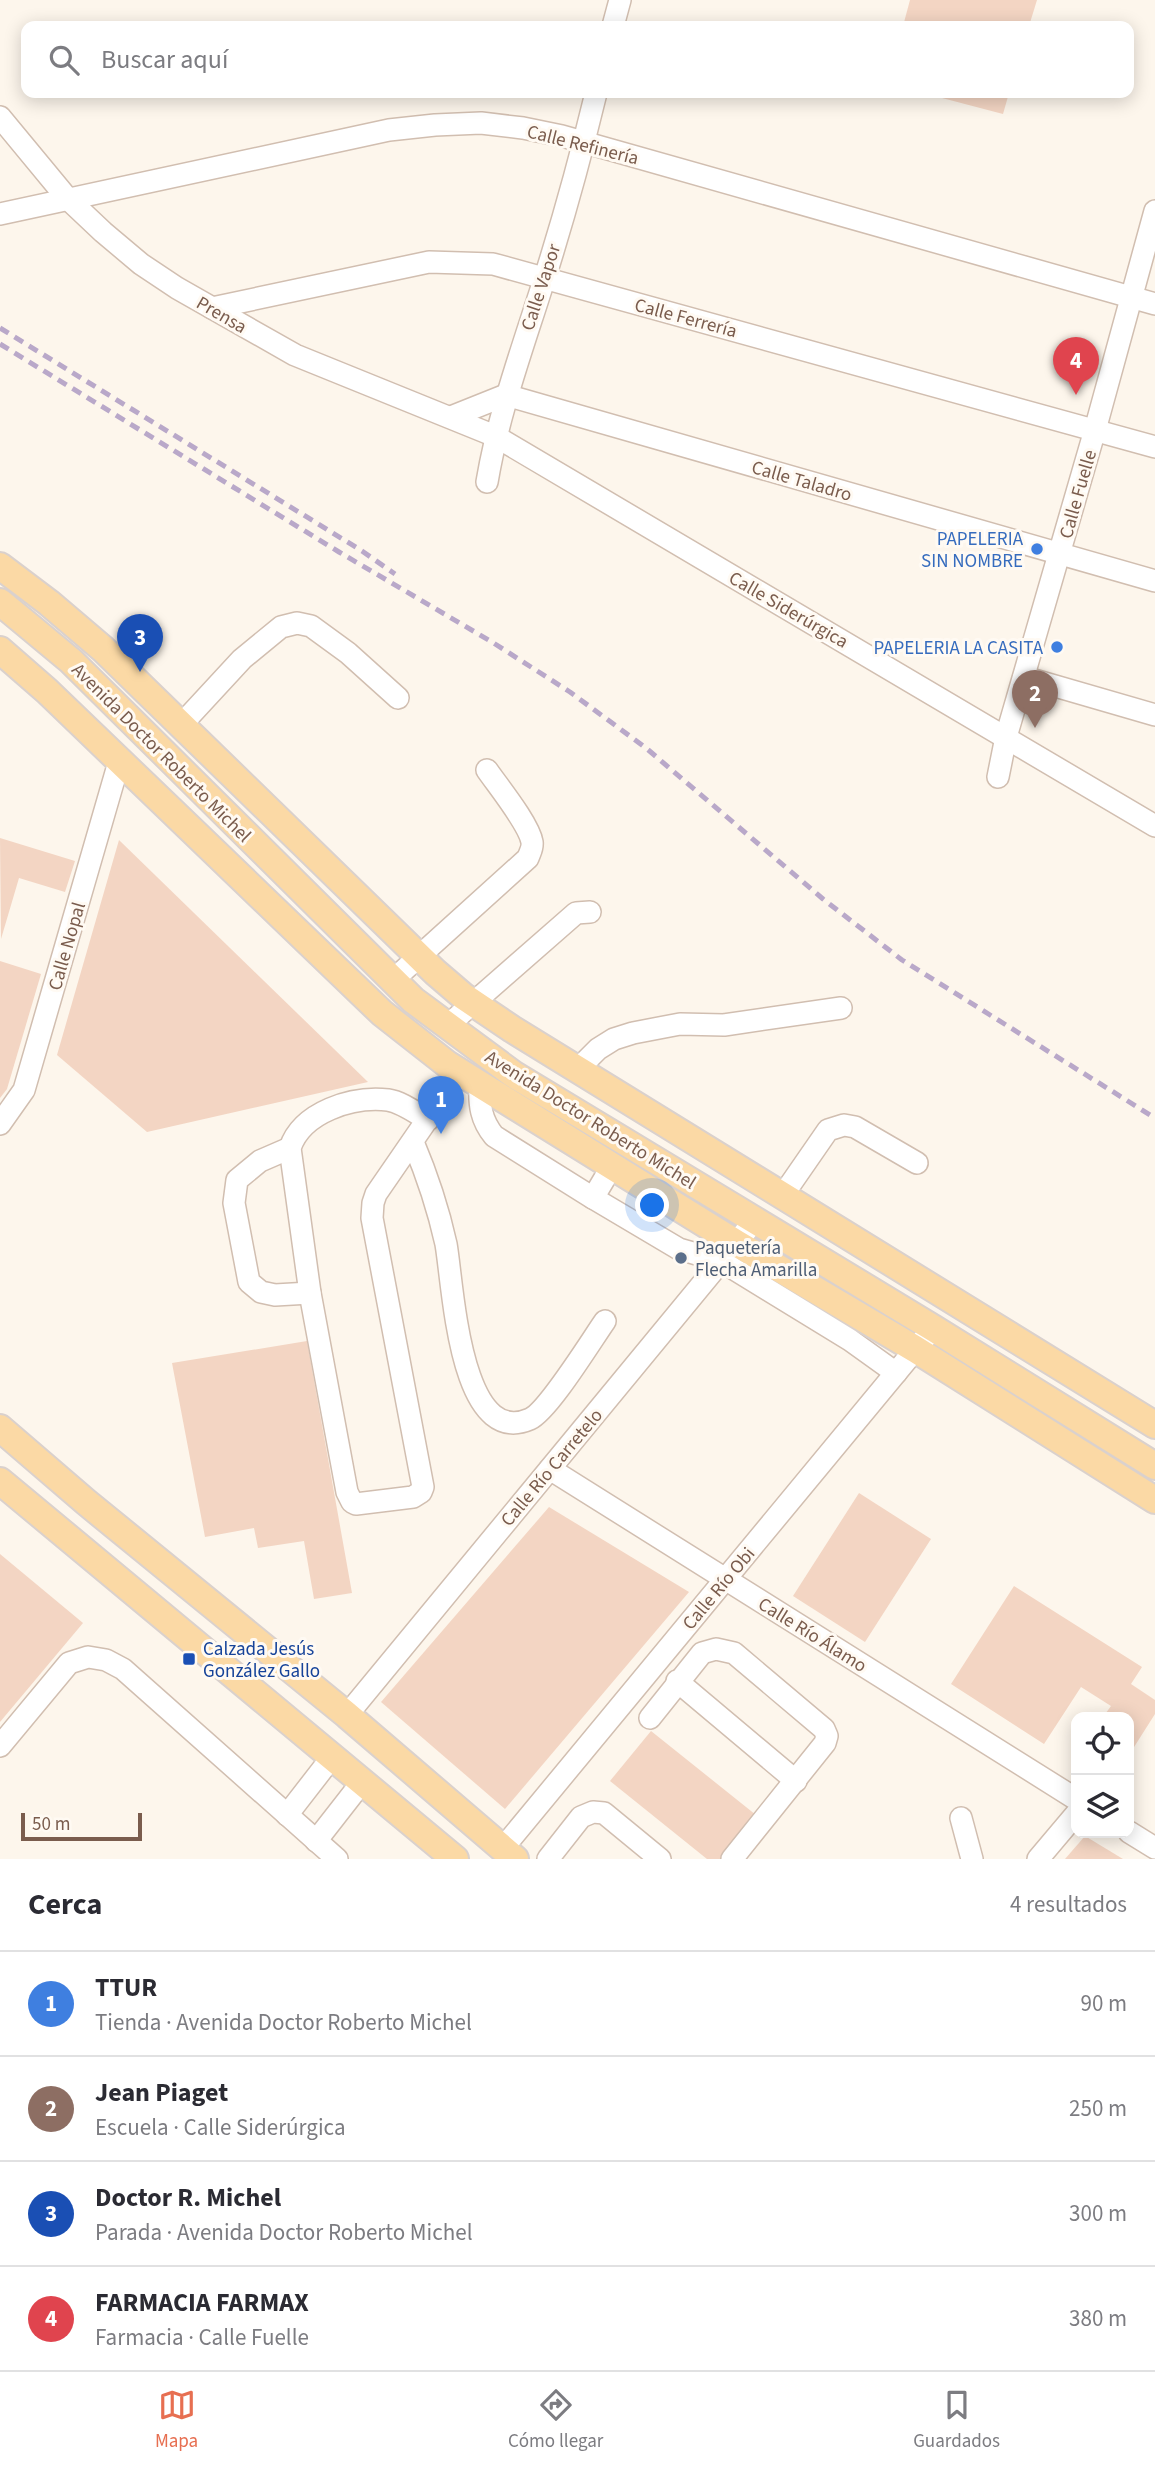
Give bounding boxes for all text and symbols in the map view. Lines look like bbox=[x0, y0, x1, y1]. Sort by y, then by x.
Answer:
search box bbox=[21, 21, 1134, 98]
icon: search bbox=[45, 41, 83, 79]
text: Buscar aquí bbox=[101, 41, 228, 78]
street label: Calle Refinería bbox=[524, 119, 641, 172]
street label: Calle Vapor bbox=[515, 240, 568, 334]
street label: Prensa bbox=[191, 290, 252, 341]
street label: Calle Ferrería bbox=[631, 292, 740, 345]
pin: 4 bbox=[1053, 337, 1099, 395]
street label: Calle Fuelle bbox=[1053, 447, 1104, 542]
street label: Calle Taladro bbox=[748, 454, 855, 509]
place label: PAPELERIA SIN NOMBRE bbox=[921, 526, 1024, 575]
marker: PAPELERIA SIN NOMBRE bbox=[1029, 541, 1045, 557]
street label: Calle Siderúrgica bbox=[724, 565, 853, 655]
pin: 3 bbox=[117, 614, 163, 672]
place label: PAPELERIA LA CASITA bbox=[873, 635, 1044, 662]
marker: PAPELERIA LA CASITA bbox=[1049, 639, 1065, 655]
street label: Avenida Doctor Roberto Michel bbox=[65, 657, 257, 849]
pin: 2 bbox=[1012, 670, 1058, 728]
street label: Calle Nopal bbox=[42, 899, 93, 994]
street label: Avenida Doctor Roberto Michel bbox=[480, 1044, 701, 1196]
pin: 1 bbox=[418, 1076, 464, 1134]
your location bbox=[635, 1188, 669, 1222]
place label: Paquetería Flecha Amarilla bbox=[695, 1235, 817, 1284]
marker: Paquetería Flecha Amarilla bbox=[673, 1250, 689, 1266]
street label: Calle Río Carretelo bbox=[495, 1403, 610, 1533]
street label: Calle Río Obi bbox=[676, 1542, 762, 1636]
street label: Calle Río Álamo bbox=[753, 1591, 872, 1680]
place label: Calzada Jesús González Gallo bbox=[203, 1636, 320, 1685]
marker: Calzada Jesús González Gallo bbox=[181, 1651, 197, 1667]
map controls bbox=[1071, 1712, 1134, 1838]
button: locate bbox=[1071, 1712, 1134, 1775]
button: layers bbox=[1071, 1775, 1134, 1838]
scale bar bbox=[21, 1810, 142, 1842]
text: 50 m bbox=[32, 1811, 70, 1838]
text: Cerca bbox=[28, 1883, 102, 1926]
text: 4 resultados bbox=[1010, 1888, 1127, 1921]
text: TTUR bbox=[95, 1969, 157, 2006]
text: 1 bbox=[45, 1987, 57, 2020]
text: 90 m bbox=[1080, 1987, 1127, 2020]
text: Tienda · Avenida Doctor Roberto Michel bbox=[95, 2006, 472, 2039]
text: Jean Piaget bbox=[95, 2074, 228, 2111]
text: 2 bbox=[45, 2092, 57, 2125]
text: 250 m bbox=[1069, 2092, 1127, 2125]
text: Escuela · Calle Siderúrgica bbox=[95, 2111, 345, 2144]
text: Doctor R. Michel bbox=[95, 2179, 281, 2216]
text: 3 bbox=[45, 2197, 57, 2230]
text: 300 m bbox=[1069, 2197, 1127, 2230]
text: Parada · Avenida Doctor Roberto Michel bbox=[95, 2216, 473, 2249]
text: FARMACIA FARMAX bbox=[95, 2284, 309, 2321]
text: 4 bbox=[45, 2302, 57, 2335]
text: 380 m bbox=[1069, 2302, 1127, 2335]
text: Farmacia · Calle Fuelle bbox=[95, 2321, 309, 2354]
tab: Mapa bbox=[155, 2386, 198, 2455]
tab: Cómo llegar bbox=[508, 2386, 603, 2455]
tab: Guardados bbox=[913, 2386, 1000, 2455]

